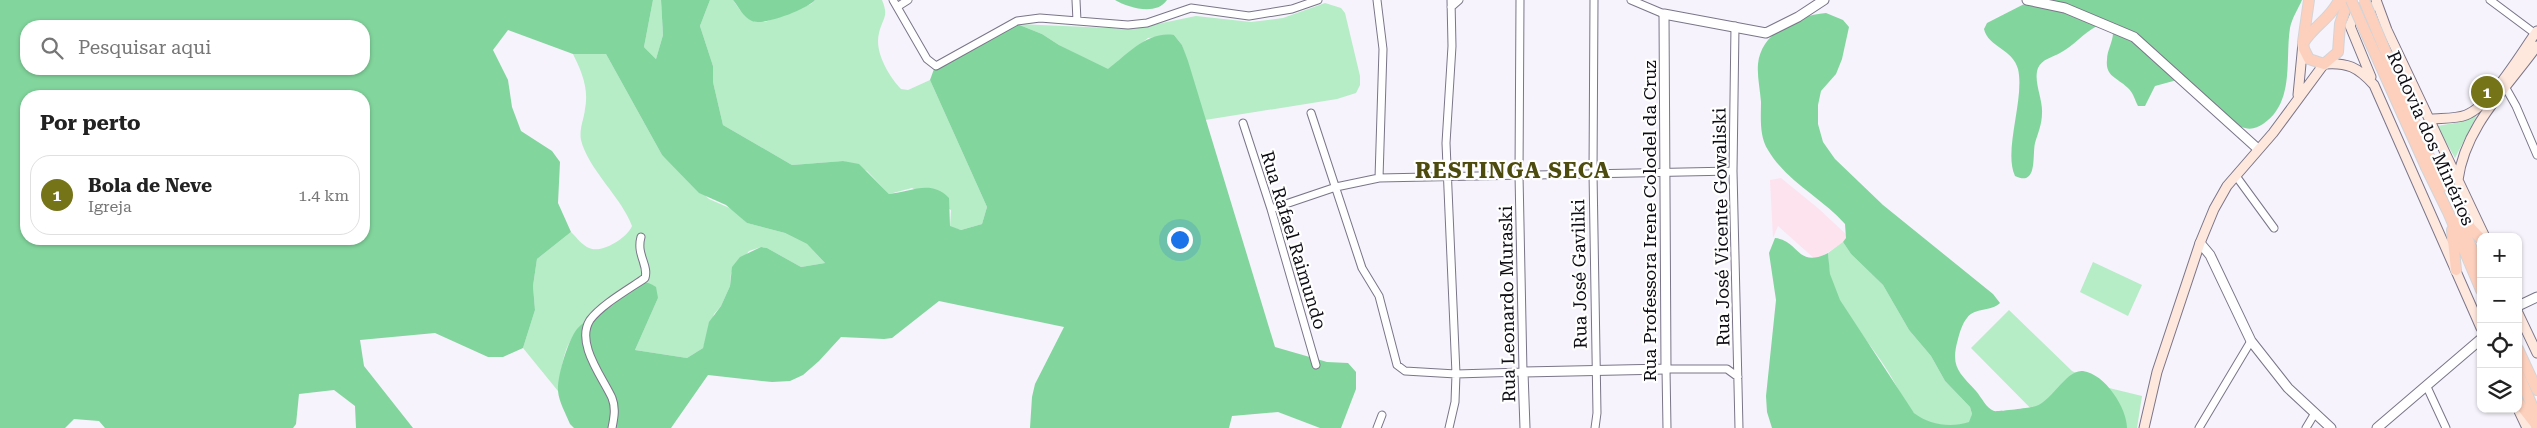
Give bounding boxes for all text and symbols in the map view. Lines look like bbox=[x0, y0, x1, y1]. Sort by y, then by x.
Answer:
search box bbox=[20, 20, 370, 75]
icon: search bbox=[38, 34, 66, 62]
text: Pesquisar aqui bbox=[78, 36, 211, 59]
street label: Rodovia dos Minérios bbox=[2383, 47, 2479, 229]
street label: Rua Professora Irene Colodel da Cruz bbox=[1639, 60, 1660, 382]
pin: 1 bbox=[2471, 73, 2503, 111]
street label: Rua José Vicente Gowaliski bbox=[1708, 107, 1734, 347]
text: Por perto bbox=[40, 111, 141, 135]
street label: Rua Rafael Raimundo bbox=[1257, 148, 1331, 332]
district label: RESTINGA SECA bbox=[1415, 158, 1611, 183]
text: Bola de Neve bbox=[88, 174, 212, 197]
text: 1 bbox=[53, 186, 61, 205]
text: 1.4 km bbox=[298, 186, 349, 205]
text: Igreja bbox=[88, 197, 132, 216]
street label: Rua José Gaviliki bbox=[1567, 199, 1591, 349]
street label: Rua Leonardo Muraski bbox=[1495, 205, 1519, 402]
your location bbox=[1167, 227, 1193, 253]
map controls bbox=[2477, 233, 2522, 413]
button: + bbox=[2477, 233, 2522, 278]
button: − bbox=[2477, 278, 2522, 323]
button: locate bbox=[2477, 323, 2522, 368]
button: layers bbox=[2477, 368, 2522, 413]

